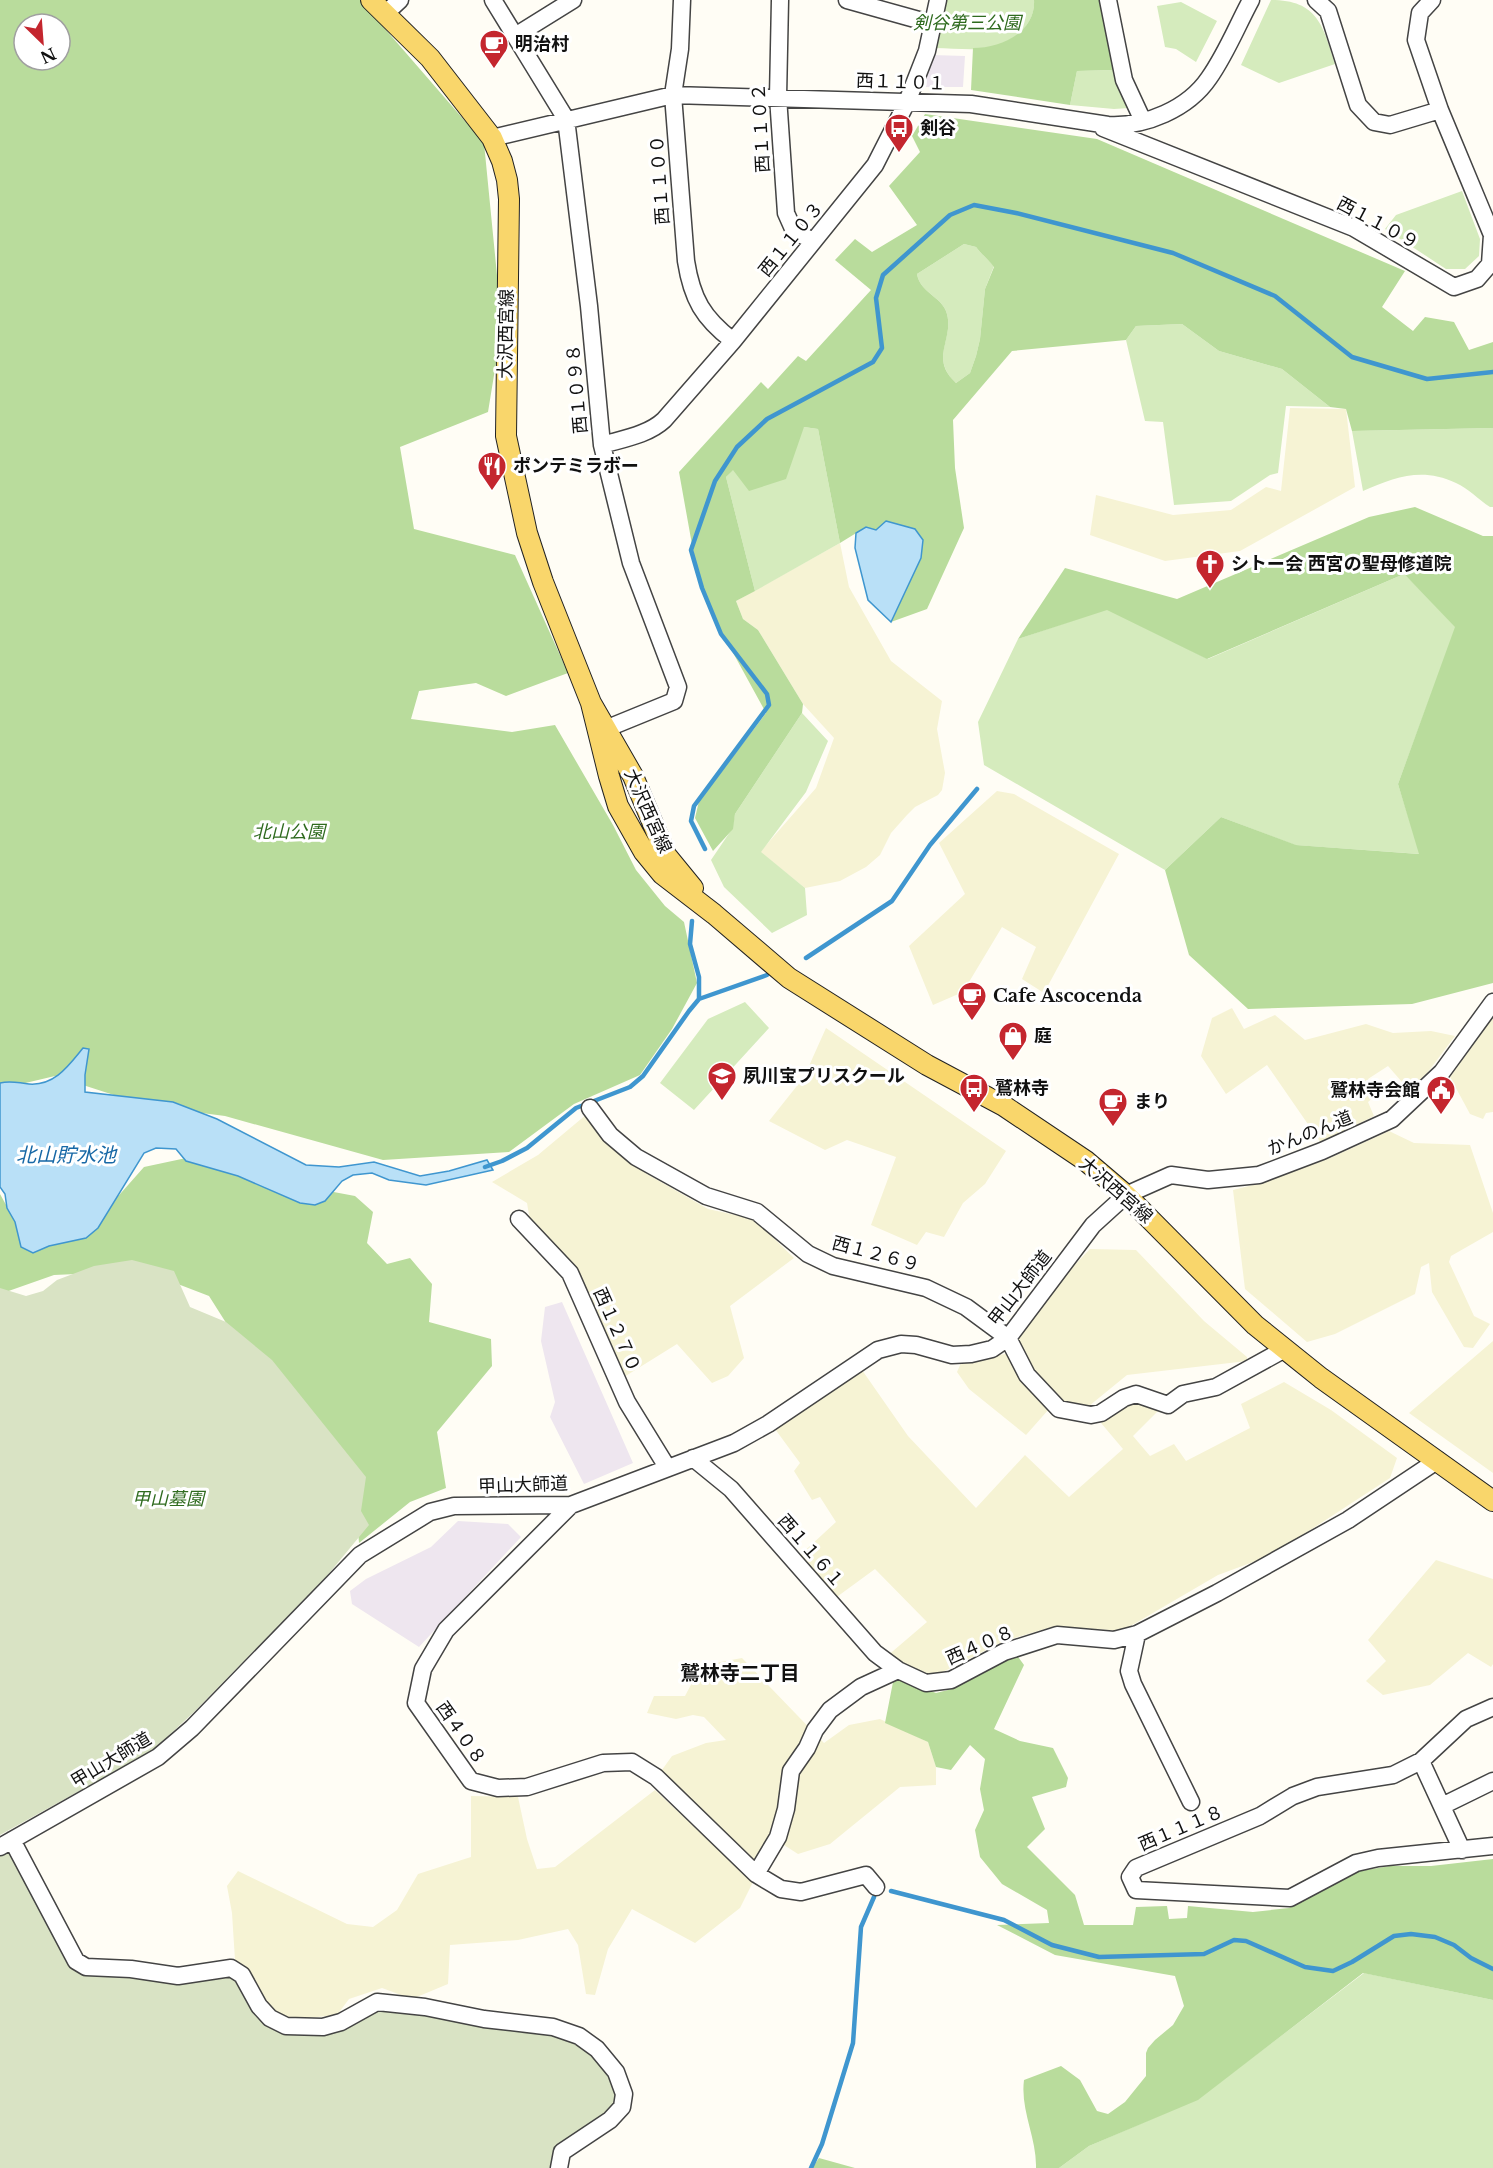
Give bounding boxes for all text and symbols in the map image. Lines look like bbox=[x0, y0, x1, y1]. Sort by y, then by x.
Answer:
north arrow bbox=[12, 12, 72, 72]
park label: 剣谷第三公園 bbox=[913, 12, 1024, 34]
cafe icon: 明治村 bbox=[478, 28, 510, 70]
place label: 明治村 bbox=[515, 33, 569, 55]
text: N bbox=[37, 43, 59, 68]
street label: 西１１０１ bbox=[856, 69, 946, 95]
street label: 西１１０２ bbox=[748, 82, 774, 174]
bus stop icon: 剣谷 bbox=[883, 112, 915, 154]
place label: 剣谷 bbox=[920, 117, 956, 139]
street label: 西１１００ bbox=[646, 134, 674, 226]
street label: 西１１０９ bbox=[1333, 192, 1423, 254]
street label: 西１１０３ bbox=[754, 197, 828, 281]
street label: 大沢西宮線 bbox=[494, 289, 518, 379]
street label: 西１０９８ bbox=[562, 343, 592, 435]
restaurant icon: ポンテミラボー bbox=[476, 450, 508, 492]
place label: ポンテミラボー bbox=[513, 455, 639, 477]
church icon: シトー会 西宮の聖母修道院 bbox=[1194, 548, 1226, 590]
place label: シトー会 西宮の聖母修道院 bbox=[1231, 553, 1452, 575]
street label: 大沢西宮線 bbox=[620, 765, 676, 857]
park label: 北山公園 bbox=[253, 821, 328, 843]
cafe icon: Cafe Ascocenda bbox=[956, 980, 988, 1022]
place label: Cafe Ascocenda bbox=[993, 985, 1143, 1007]
shop icon: 庭 bbox=[997, 1020, 1029, 1062]
place label: 庭 bbox=[1034, 1025, 1052, 1047]
school or university icon: 夙川宝プリスクール bbox=[706, 1060, 738, 1102]
place label: 夙川宝プリスクール bbox=[743, 1065, 905, 1087]
bus stop icon: 鷲林寺 bbox=[958, 1072, 990, 1114]
public building icon: 鷲林寺会館 bbox=[1425, 1074, 1457, 1116]
place label: 鷲林寺 bbox=[995, 1077, 1049, 1099]
place label: 鷲林寺会館 bbox=[1330, 1079, 1420, 1101]
cafe icon: まり bbox=[1097, 1086, 1129, 1128]
place label: まり bbox=[1134, 1091, 1170, 1113]
street label: かんのん道 bbox=[1264, 1106, 1356, 1160]
water label: 北山貯水池 bbox=[16, 1143, 118, 1167]
street label: 大沢西宮線 bbox=[1075, 1152, 1157, 1228]
street label: 西１２６９ bbox=[830, 1232, 922, 1276]
street label: 甲山大師道 bbox=[984, 1246, 1056, 1330]
street label: 西１２７０ bbox=[589, 1284, 645, 1376]
street label: 甲山大師道 bbox=[478, 1472, 568, 1498]
park label: 甲山墓園 bbox=[132, 1488, 207, 1510]
street label: 西１１６１ bbox=[773, 1510, 849, 1592]
street label: 西４０８ bbox=[943, 1620, 1017, 1670]
district label: 鷲林寺二丁目 bbox=[680, 1661, 800, 1685]
street label: 西４０８ bbox=[431, 1697, 491, 1769]
street label: 甲山大師道 bbox=[67, 1727, 155, 1793]
street label: 西１１１８ bbox=[1135, 1800, 1227, 1856]

